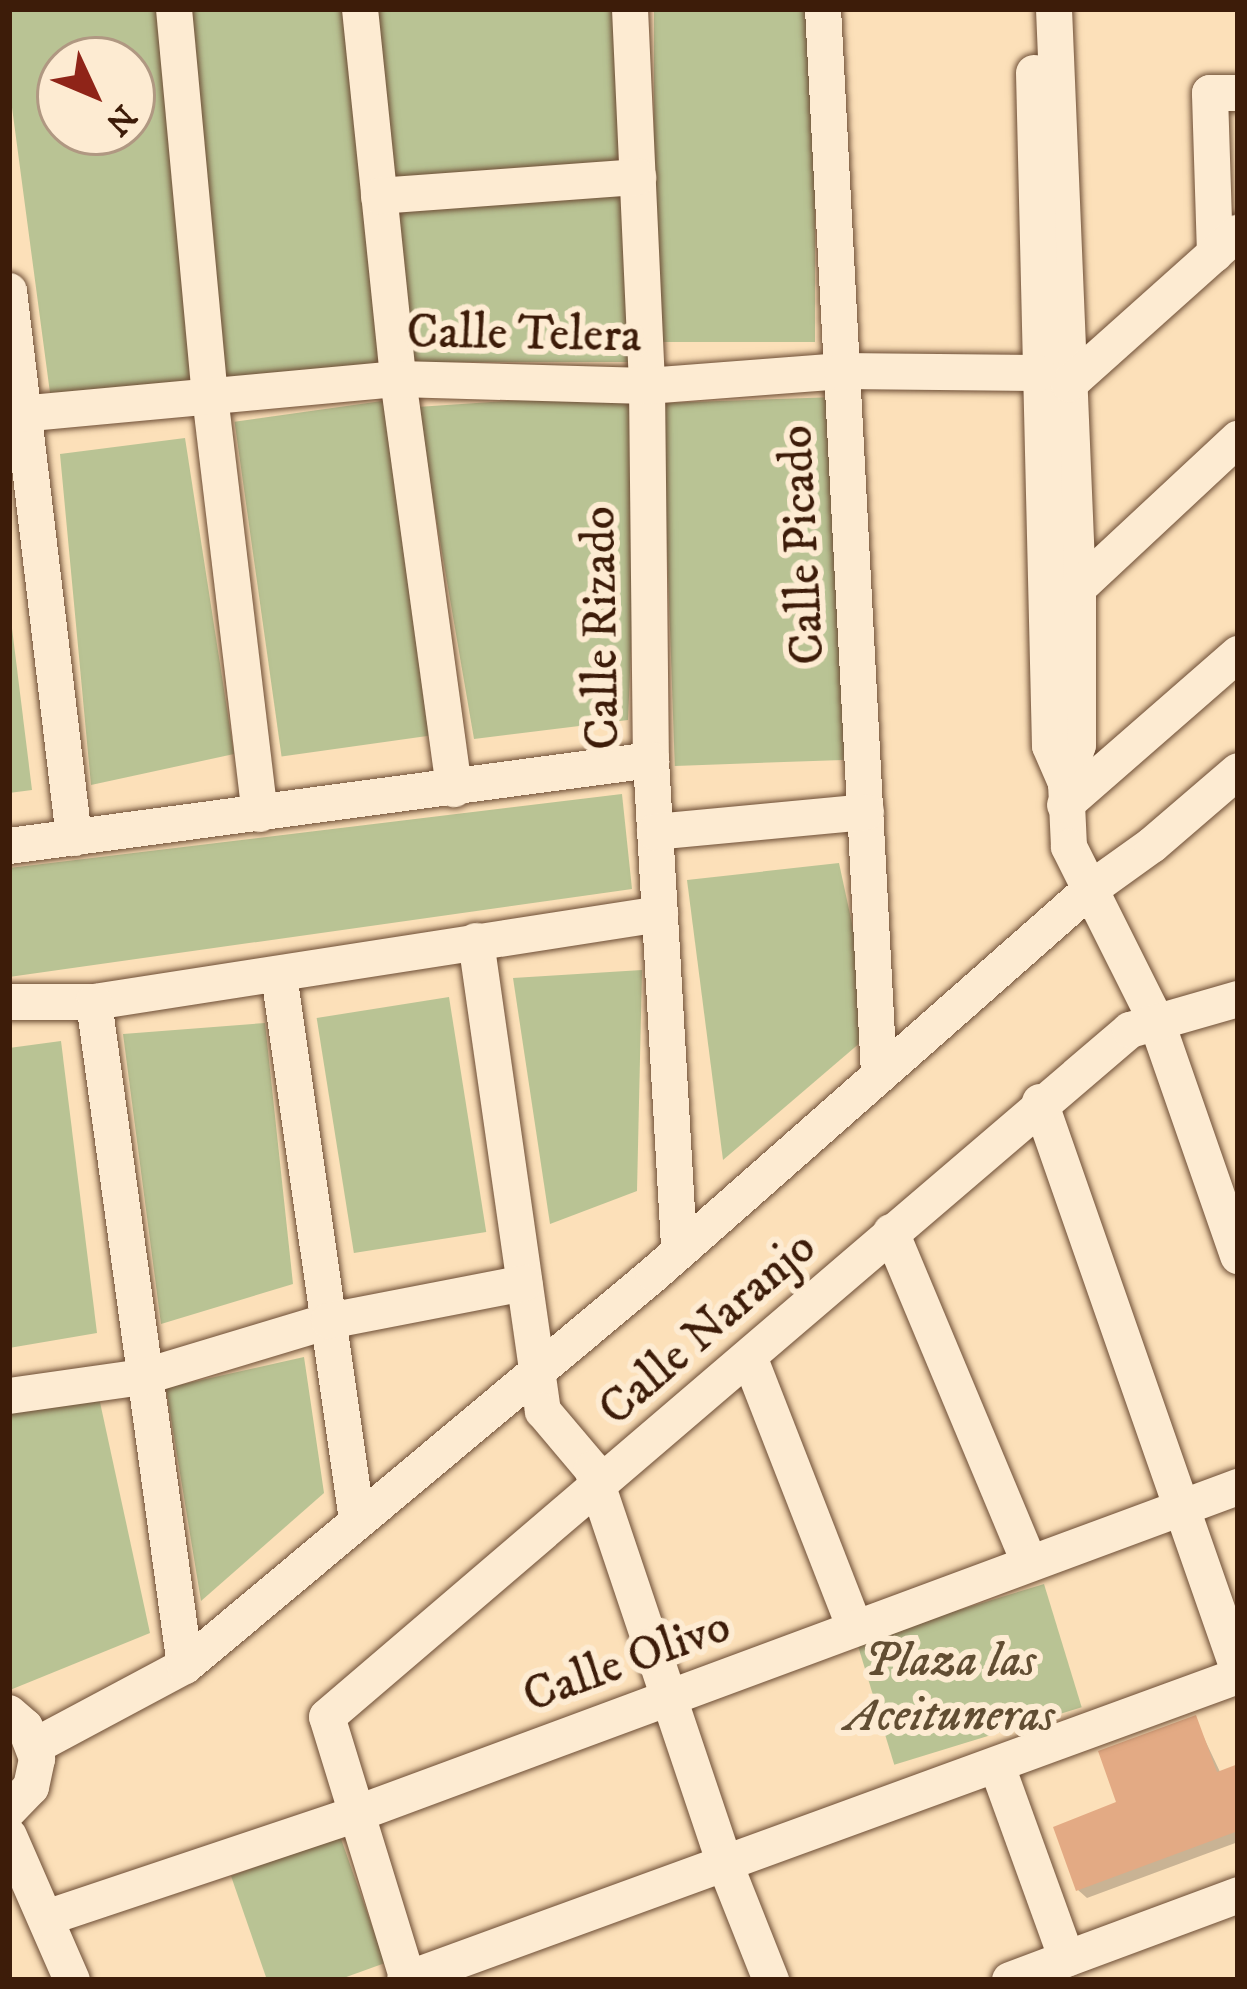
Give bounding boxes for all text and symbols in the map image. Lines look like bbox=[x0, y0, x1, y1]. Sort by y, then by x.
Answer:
north arrow bbox=[36, 36, 156, 156]
text: N bbox=[96, 95, 144, 143]
street label: Calle Telera bbox=[406, 304, 642, 366]
street label: Calle Picado bbox=[768, 424, 838, 666]
street label: Calle Rizado bbox=[571, 506, 633, 750]
street label: Calle Naranjo bbox=[588, 1219, 828, 1439]
street label: Calle Olivo bbox=[516, 1598, 738, 1726]
park label: Plaza las Aceituneras bbox=[845, 1632, 1055, 1745]

